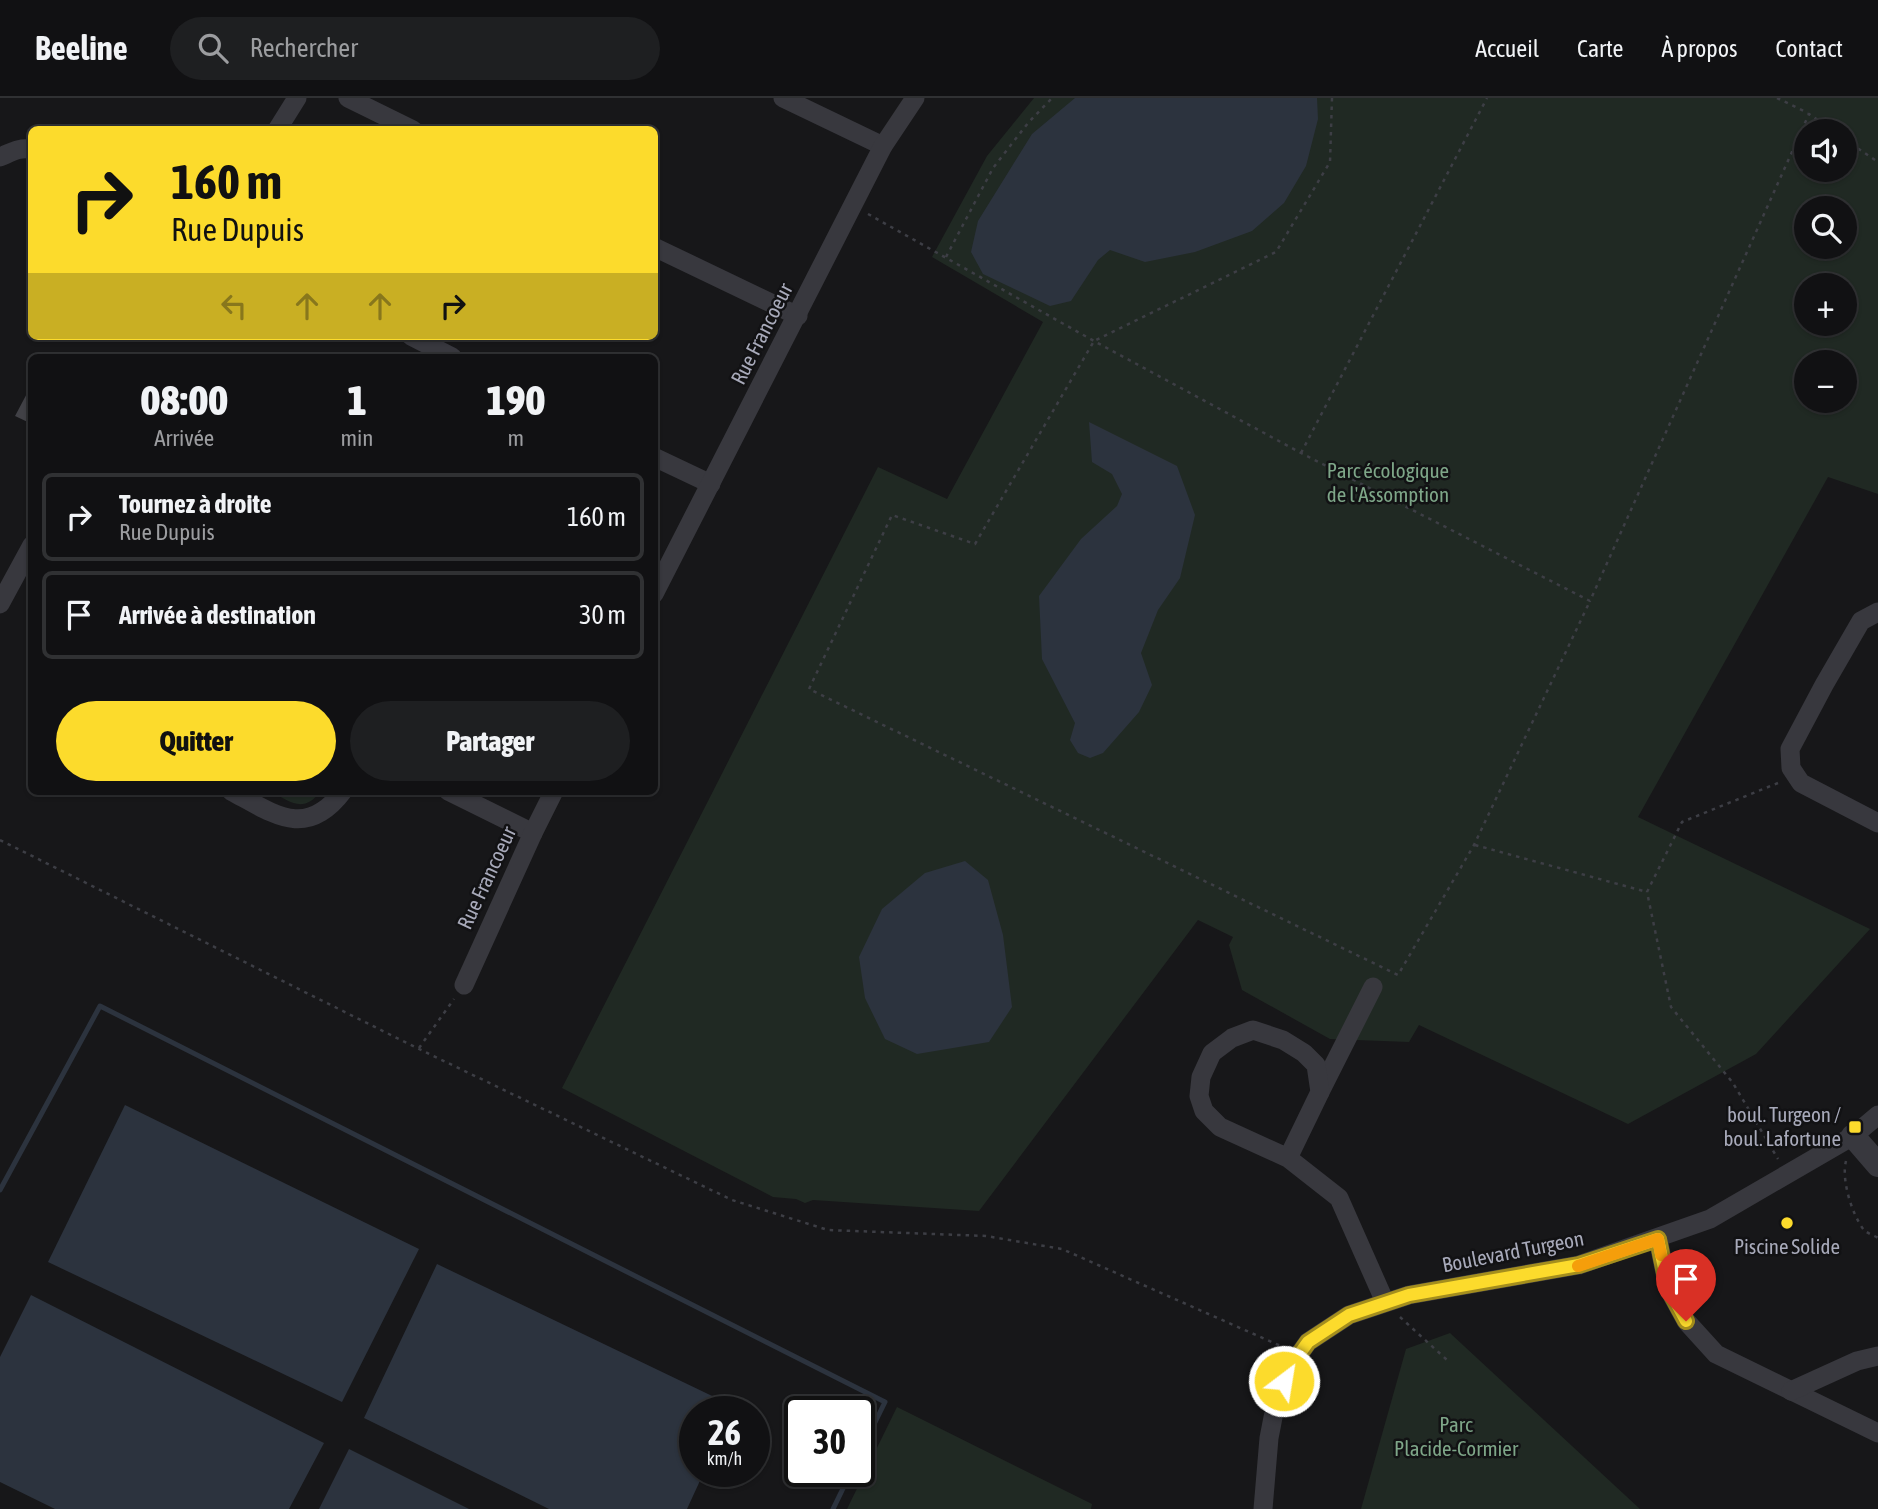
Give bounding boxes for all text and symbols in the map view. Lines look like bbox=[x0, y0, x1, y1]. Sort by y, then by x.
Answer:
search box bbox=[170, 17, 660, 80]
text: Beeline bbox=[35, 29, 128, 67]
icon: search bbox=[194, 29, 232, 67]
text: Rechercher bbox=[250, 33, 358, 63]
text: Accueil bbox=[1475, 35, 1539, 62]
text: Carte bbox=[1577, 35, 1623, 62]
text: À propos bbox=[1661, 35, 1737, 62]
text: Contact bbox=[1775, 35, 1843, 62]
map controls bbox=[1794, 119, 1857, 413]
button: sound bbox=[1794, 119, 1857, 182]
text: 160 m bbox=[171, 153, 282, 209]
icon: right bbox=[56, 154, 147, 245]
button: search bbox=[1794, 196, 1857, 259]
text: Rue Dupuis bbox=[171, 211, 304, 248]
button: + bbox=[1794, 273, 1857, 336]
street label: Rue Francoeur bbox=[725, 278, 797, 388]
icon: left bbox=[215, 287, 253, 325]
icon: ahead bbox=[288, 287, 326, 325]
icon: ahead bbox=[361, 287, 399, 325]
icon: right bbox=[434, 287, 472, 325]
button: − bbox=[1794, 350, 1857, 413]
text: 08:00 bbox=[141, 376, 228, 424]
text: 1 bbox=[347, 376, 367, 424]
text: 190 bbox=[486, 376, 545, 424]
text: Arrivée bbox=[154, 425, 214, 451]
text: min bbox=[341, 425, 374, 451]
text: m bbox=[507, 425, 524, 451]
park label: Parc écologique de l'Assomption bbox=[1327, 458, 1449, 506]
text: Tournez à droite bbox=[119, 489, 272, 519]
icon: right bbox=[60, 498, 98, 536]
text: 160 m bbox=[567, 502, 626, 532]
text: Rue Dupuis bbox=[119, 519, 215, 545]
icon: arrive bbox=[60, 596, 98, 634]
text: Arrivée à destination bbox=[119, 600, 316, 630]
text: 30 m bbox=[579, 600, 626, 630]
button: Quitter bbox=[56, 701, 336, 781]
button: Partager bbox=[350, 701, 630, 781]
street label: Rue Francoeur bbox=[452, 822, 521, 933]
place label: boul. Turgeon / boul. Lafortune bbox=[1723, 1102, 1841, 1150]
marker: boul. Turgeon / boul. Lafortune bbox=[1847, 1119, 1863, 1135]
marker: Piscine Solide bbox=[1779, 1215, 1795, 1231]
street label: Boulevard Turgeon bbox=[1440, 1226, 1586, 1277]
place label: Piscine Solide bbox=[1734, 1234, 1840, 1258]
pin bbox=[1656, 1249, 1716, 1321]
icon: arrive bbox=[1667, 1260, 1705, 1298]
position arrow bbox=[1247, 1344, 1321, 1418]
speed limit sign: 30 bbox=[784, 1396, 875, 1487]
text: 26 bbox=[708, 1412, 741, 1452]
park label: Parc Placide-Cormier bbox=[1394, 1412, 1519, 1460]
text: km/h bbox=[707, 1448, 742, 1469]

